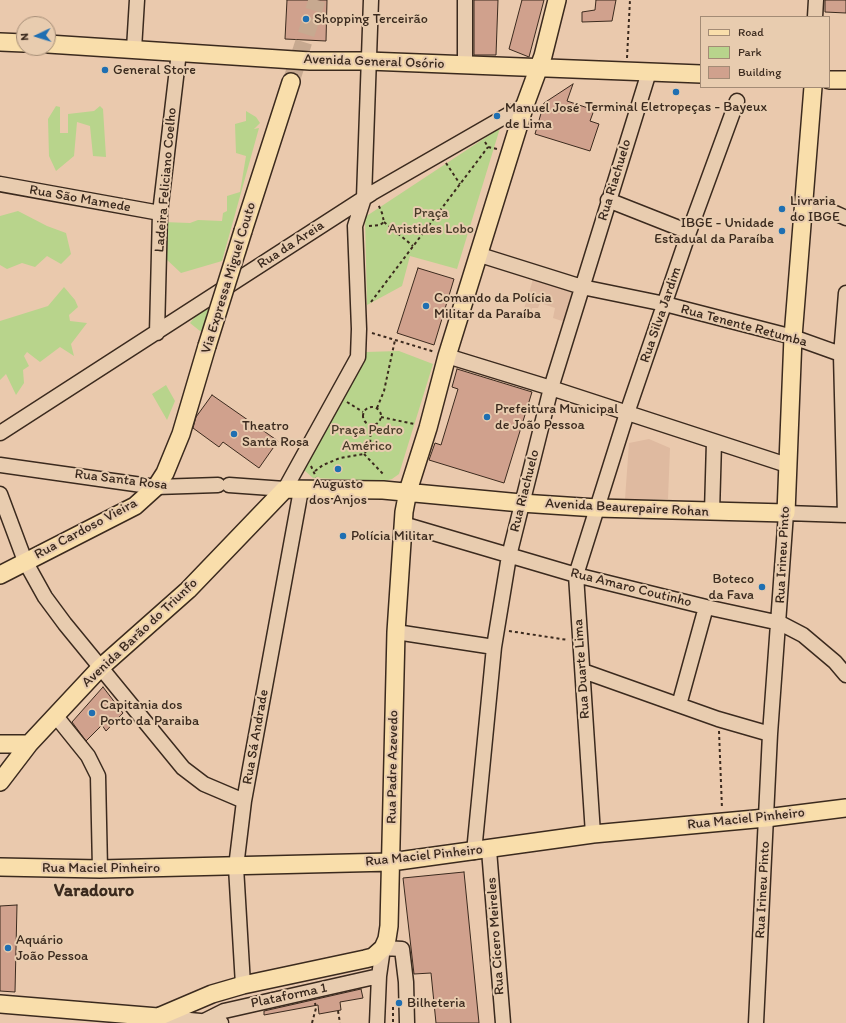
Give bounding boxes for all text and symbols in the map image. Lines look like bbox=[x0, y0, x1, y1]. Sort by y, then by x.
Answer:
place label: Shopping Terceirão bbox=[314, 11, 428, 27]
marker: Shopping Terceirão bbox=[301, 14, 311, 24]
north arrow bbox=[16, 16, 56, 56]
legend bbox=[700, 16, 830, 88]
text: Road bbox=[738, 25, 764, 39]
text: N bbox=[18, 33, 31, 41]
text: Park bbox=[738, 45, 762, 59]
street label: Avenida General Osório bbox=[303, 51, 445, 73]
place label: General Store bbox=[113, 62, 196, 78]
marker: General Store bbox=[100, 65, 110, 75]
text: Building bbox=[738, 65, 781, 79]
marker: Terminal Eletropeças - Bayeux bbox=[671, 87, 681, 97]
place label: Terminal Eletropeças - Bayeux bbox=[585, 99, 767, 115]
place label: Manuel José de Lima bbox=[505, 100, 579, 132]
street label: Ladeira Feliciano Coelho bbox=[151, 107, 181, 253]
marker: Manuel José de Lima bbox=[492, 111, 502, 121]
street label: Rua Riachuelo bbox=[595, 137, 635, 223]
street label: Rua São Mamede bbox=[28, 182, 132, 216]
place label: Livraria do IBGE bbox=[790, 193, 840, 226]
street label: Via Expressa Miguel Couto bbox=[198, 200, 260, 356]
marker: Livraria do IBGE bbox=[777, 204, 787, 214]
park label: Praça Aristides Lobo bbox=[388, 205, 474, 238]
place label: IBGE - Unidade Estadual da Paraíba bbox=[654, 215, 774, 248]
street label: Rua da Areia bbox=[254, 217, 328, 273]
marker: IBGE - Unidade Estadual da Paraíba bbox=[777, 226, 787, 236]
street label: Rua Silva Jardim bbox=[637, 265, 685, 365]
place label: Comando da Polícia Militar da Paraíba bbox=[434, 290, 552, 322]
marker: Comando da Polícia Militar da Paraíba bbox=[421, 301, 431, 311]
street label: Rua Tenente Retumba bbox=[679, 301, 809, 351]
place label: Prefeitura Municipal de João Pessoa bbox=[495, 401, 618, 434]
marker: Prefeitura Municipal de João Pessoa bbox=[482, 412, 492, 422]
place label: Theatro Santa Rosa bbox=[242, 418, 309, 450]
park label: Praça Pedro Américo bbox=[331, 422, 403, 454]
marker: Theatro Santa Rosa bbox=[229, 429, 239, 439]
street label: Rua Riachuelo bbox=[507, 448, 543, 534]
marker: Augusto dos Anjos bbox=[333, 464, 343, 474]
street label: Rua Santa Rosa bbox=[74, 466, 168, 494]
place label: Augusto dos Anjos bbox=[309, 476, 367, 508]
street label: Rua Cardoso Vieira bbox=[32, 495, 140, 563]
street label: Avenida Beaurepaire Rohan bbox=[545, 495, 709, 521]
street label: Rua Irineu Pinto bbox=[772, 506, 794, 604]
place label: Polícia Militar bbox=[351, 528, 434, 544]
marker: Polícia Militar bbox=[338, 531, 348, 541]
street label: Rua Amaro Coutinho bbox=[569, 565, 693, 611]
place label: Boteco da Fava bbox=[709, 571, 754, 604]
street label: Avenida Barão do Triunfo bbox=[79, 575, 201, 691]
marker: Boteco da Fava bbox=[757, 582, 767, 592]
street label: Rua Duarte Lima bbox=[570, 618, 594, 720]
street label: Rua Sá Andrade bbox=[239, 688, 273, 786]
place label: Capitania dos Porto da Paraiba bbox=[100, 697, 199, 730]
marker: Capitania dos Porto da Paraiba bbox=[87, 708, 97, 718]
street label: Rua Padre Azevedo bbox=[384, 710, 402, 824]
street label: Rua Maciel Pinheiro bbox=[686, 804, 806, 834]
street label: Rua Maciel Pinheiro bbox=[364, 841, 484, 871]
street label: Rua Irineu Pinto bbox=[752, 841, 774, 939]
street label: Rua Maciel Pinheiro bbox=[42, 860, 160, 876]
street label: Rua Cícero Meireles bbox=[484, 876, 508, 996]
district label: Varadouro bbox=[54, 880, 134, 902]
place label: Aquário João Pessoa bbox=[16, 932, 88, 964]
marker: Aquário João Pessoa bbox=[3, 943, 13, 953]
street label: Plataforma 1 bbox=[249, 980, 329, 1012]
place label: Bilheteria bbox=[407, 995, 465, 1011]
marker: Bilheteria bbox=[394, 998, 404, 1008]

